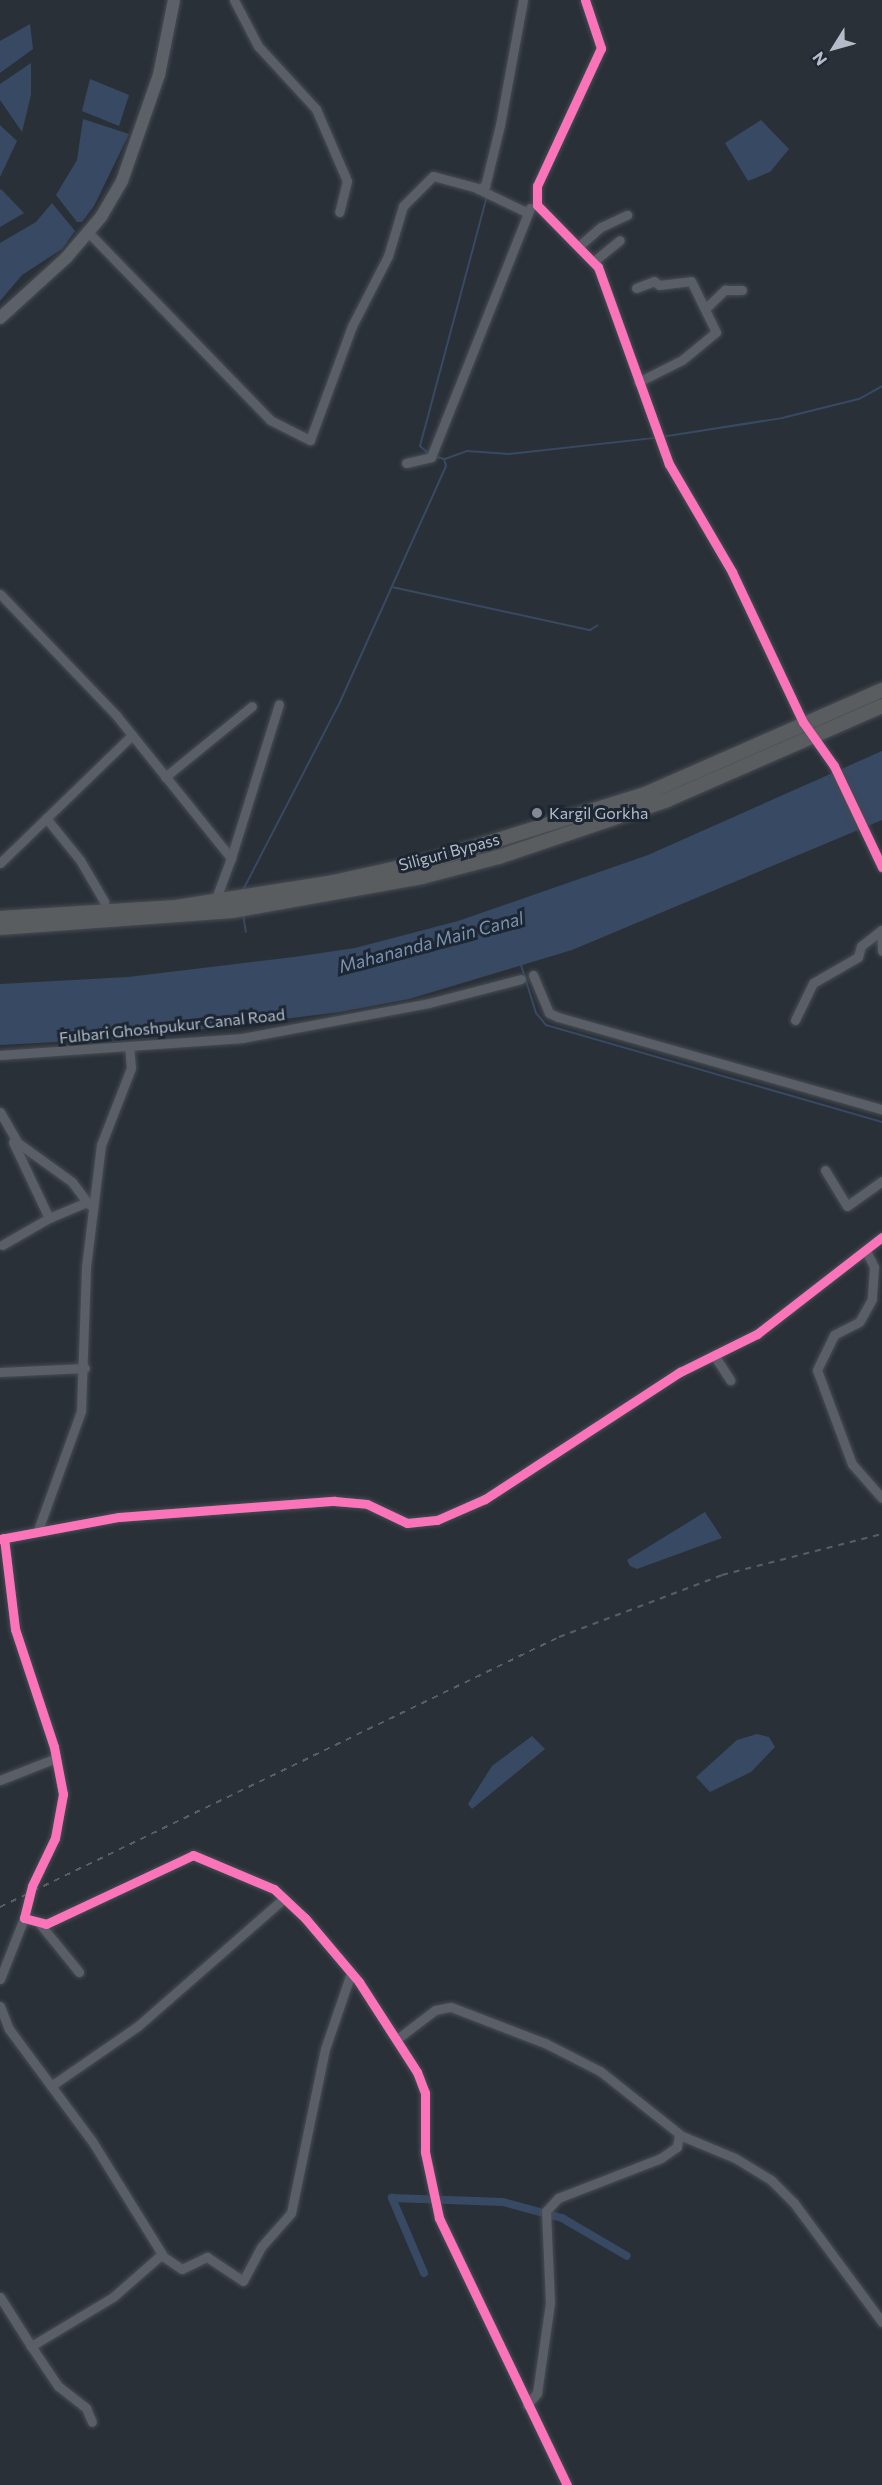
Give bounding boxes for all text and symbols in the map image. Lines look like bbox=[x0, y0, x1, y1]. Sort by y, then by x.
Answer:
north arrow bbox=[804, 18, 864, 78]
text: N bbox=[808, 49, 830, 70]
place label: Kargil Gorkha bbox=[549, 803, 648, 823]
marker: Kargil Gorkha bbox=[530, 806, 544, 820]
street label: Siliguri Bypass bbox=[396, 829, 502, 875]
water label: Mahananda Main Canal bbox=[336, 907, 526, 977]
street label: Fulbari Ghoshpukur Canal Road bbox=[58, 1005, 286, 1047]

